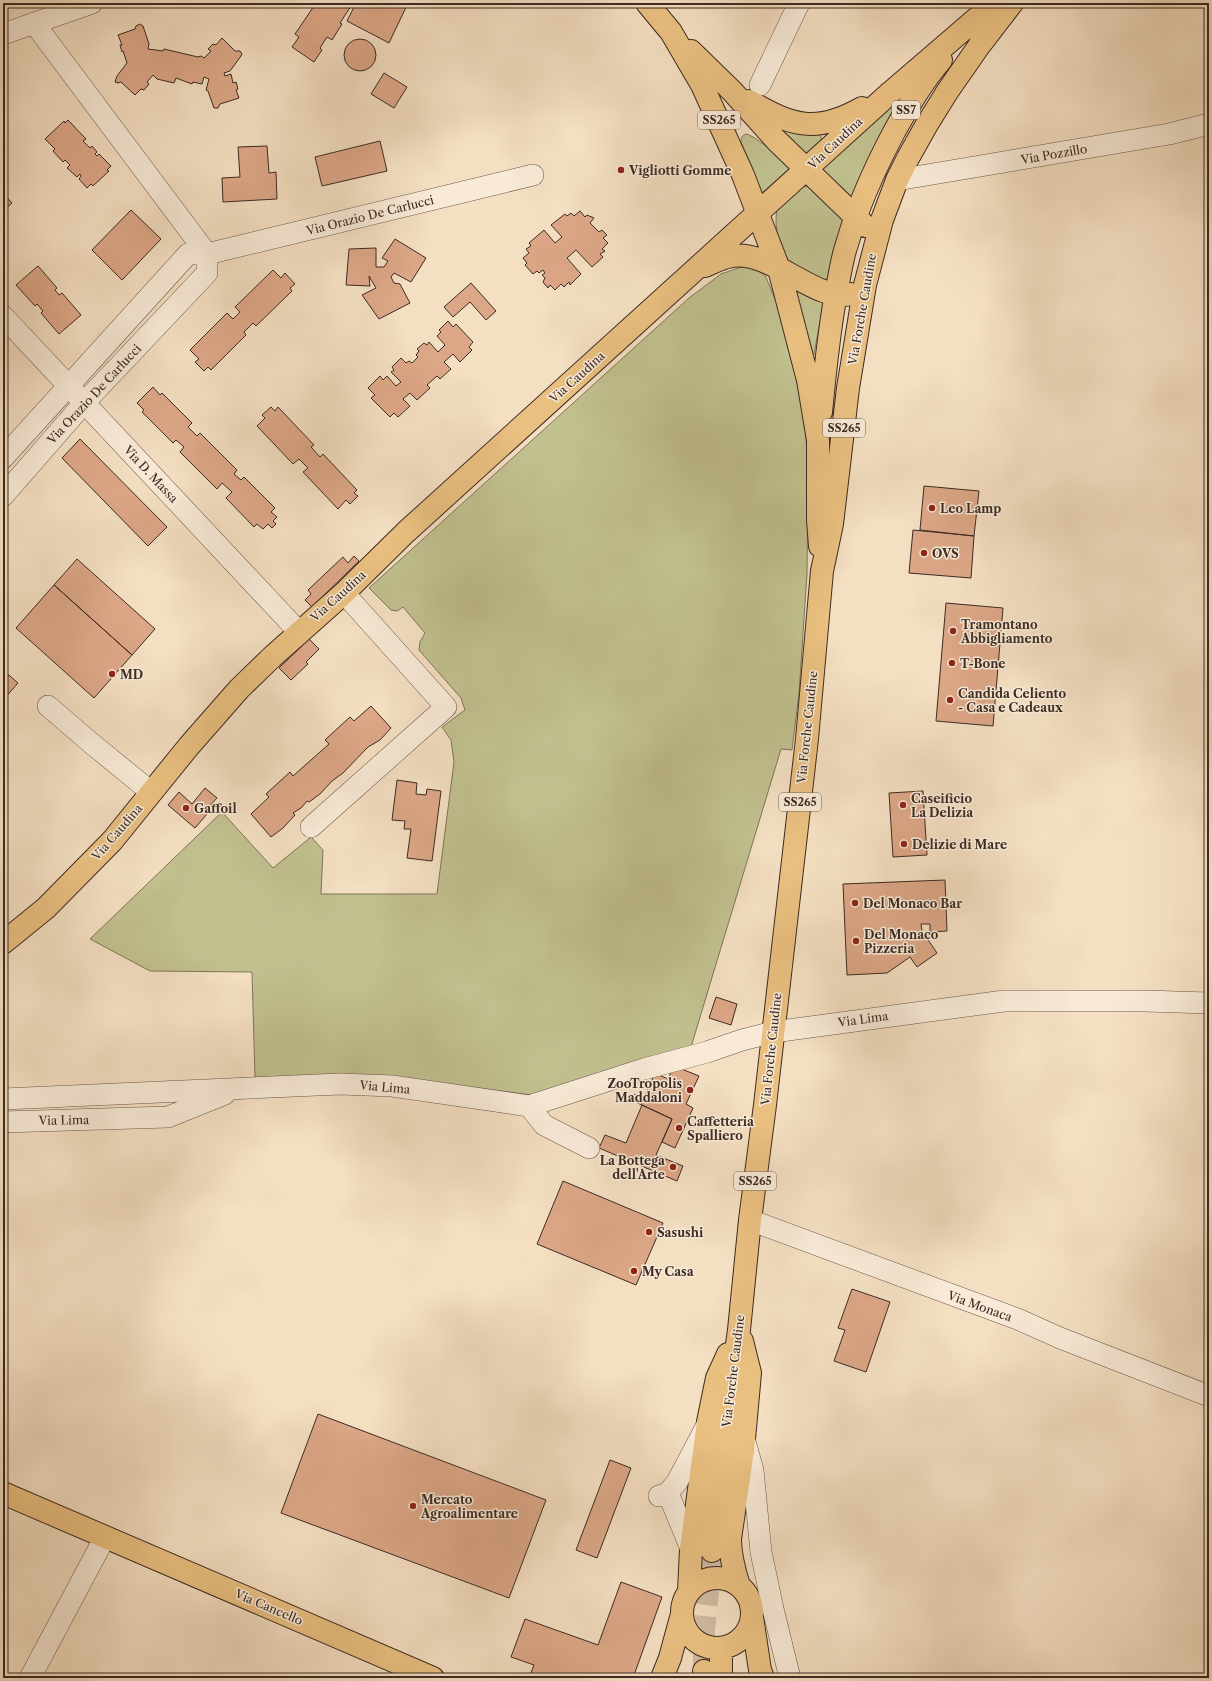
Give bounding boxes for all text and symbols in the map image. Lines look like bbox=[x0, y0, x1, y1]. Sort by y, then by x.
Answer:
road number: SS7 bbox=[892, 101, 920, 119]
road number: SS265 bbox=[698, 111, 740, 129]
street label: Via Caudina bbox=[804, 113, 866, 173]
street label: Via Pozzillo bbox=[1019, 141, 1088, 167]
place label: Vigliotti Gomme bbox=[628, 163, 731, 178]
marker: Vigliotti Gomme bbox=[616, 165, 626, 175]
street label: Via Orazio De Carlucci bbox=[304, 192, 436, 238]
street label: Via Forche Caudine bbox=[845, 252, 879, 367]
street label: Via Orazio De Carlucci bbox=[43, 341, 144, 448]
street label: Via Caudina bbox=[545, 348, 608, 406]
road number: SS265 bbox=[823, 419, 865, 437]
street label: Via D. Massa bbox=[120, 442, 182, 506]
place label: Leo Lamp bbox=[940, 501, 1001, 516]
marker: Leo Lamp bbox=[927, 503, 937, 513]
place label: OVS bbox=[932, 546, 959, 561]
marker: OVS bbox=[919, 548, 929, 558]
street label: Via Caudina bbox=[306, 567, 369, 625]
place label: Tramontano Abbigliamento bbox=[960, 617, 1053, 646]
marker: Tramontano Abbigliamento bbox=[948, 626, 958, 636]
place label: T-Bone bbox=[960, 656, 1006, 671]
marker: T-Bone bbox=[947, 658, 957, 668]
place label: MD bbox=[120, 667, 143, 682]
marker: MD bbox=[107, 669, 117, 679]
street label: Via Forche Caudine bbox=[794, 670, 820, 785]
place label: Candida Celiento - Casa e Cadeaux bbox=[958, 686, 1066, 715]
marker: Candida Celiento - Casa e Cadeaux bbox=[945, 695, 955, 705]
place label: Caseificio La Delizia bbox=[911, 791, 974, 820]
road number: SS265 bbox=[779, 793, 821, 811]
street label: Via Caudina bbox=[88, 800, 146, 864]
marker: Caseificio La Delizia bbox=[898, 800, 908, 810]
place label: Gaffoil bbox=[194, 801, 237, 816]
marker: Gaffoil bbox=[181, 803, 191, 813]
place label: Delizie di Mare bbox=[912, 837, 1007, 852]
marker: Delizie di Mare bbox=[899, 839, 909, 849]
place label: Del Monaco Bar bbox=[863, 896, 962, 911]
marker: Del Monaco Bar bbox=[850, 898, 860, 908]
place label: Del Monaco Pizzeria bbox=[864, 927, 939, 956]
marker: Del Monaco Pizzeria bbox=[851, 936, 861, 946]
street label: Via Forche Caudine bbox=[758, 992, 784, 1107]
street label: Via Lima bbox=[836, 1008, 890, 1030]
place label: ZooTropolis Maddaloni bbox=[607, 1076, 683, 1105]
street label: Via Lima bbox=[358, 1077, 412, 1097]
marker: ZooTropolis Maddaloni bbox=[685, 1085, 695, 1095]
street label: Via Lima bbox=[38, 1112, 90, 1128]
place label: Caffetteria Spalliero bbox=[687, 1114, 755, 1143]
marker: Caffetteria Spalliero bbox=[674, 1123, 684, 1133]
place label: La Bottega dell'Arte bbox=[600, 1153, 666, 1182]
marker: La Bottega dell'Arte bbox=[668, 1162, 678, 1172]
road number: SS265 bbox=[734, 1172, 776, 1190]
place label: Sasushi bbox=[657, 1225, 704, 1240]
marker: Sasushi bbox=[644, 1227, 654, 1237]
place label: My Casa bbox=[642, 1264, 695, 1279]
marker: My Casa bbox=[629, 1266, 639, 1276]
street label: Via Monaca bbox=[945, 1287, 1015, 1325]
street label: Via Forche Caudine bbox=[719, 1314, 747, 1429]
place label: Mercato Agroalimentare bbox=[420, 1492, 518, 1521]
marker: Mercato Agroalimentare bbox=[408, 1501, 418, 1511]
street label: Via Cancello bbox=[232, 1586, 305, 1628]

